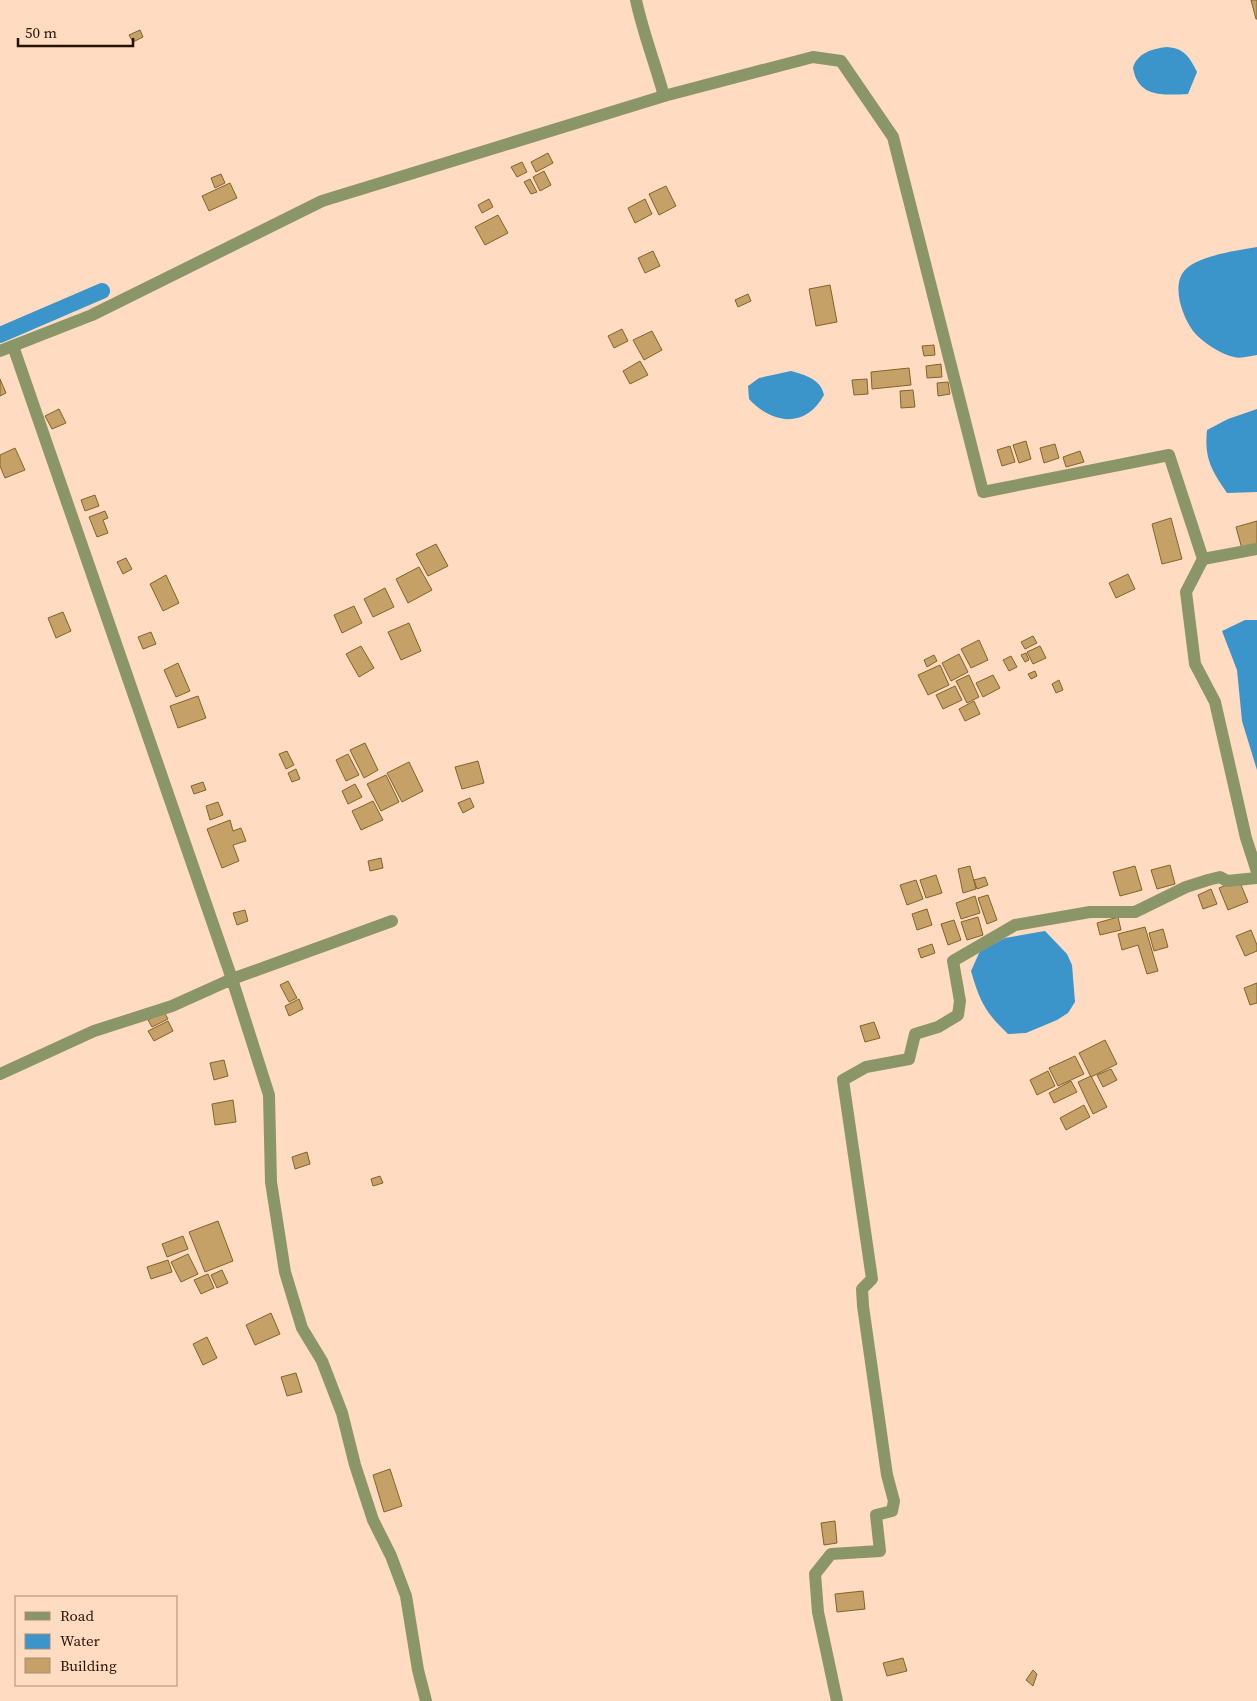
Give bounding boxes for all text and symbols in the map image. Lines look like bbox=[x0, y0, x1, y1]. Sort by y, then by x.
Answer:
scale bar bbox=[18, 15, 132, 47]
text: 50 m bbox=[25, 22, 57, 43]
legend bbox=[15, 1596, 178, 1686]
text: Road bbox=[60, 1605, 94, 1626]
text: Water bbox=[60, 1630, 101, 1651]
text: Building bbox=[60, 1655, 117, 1676]

